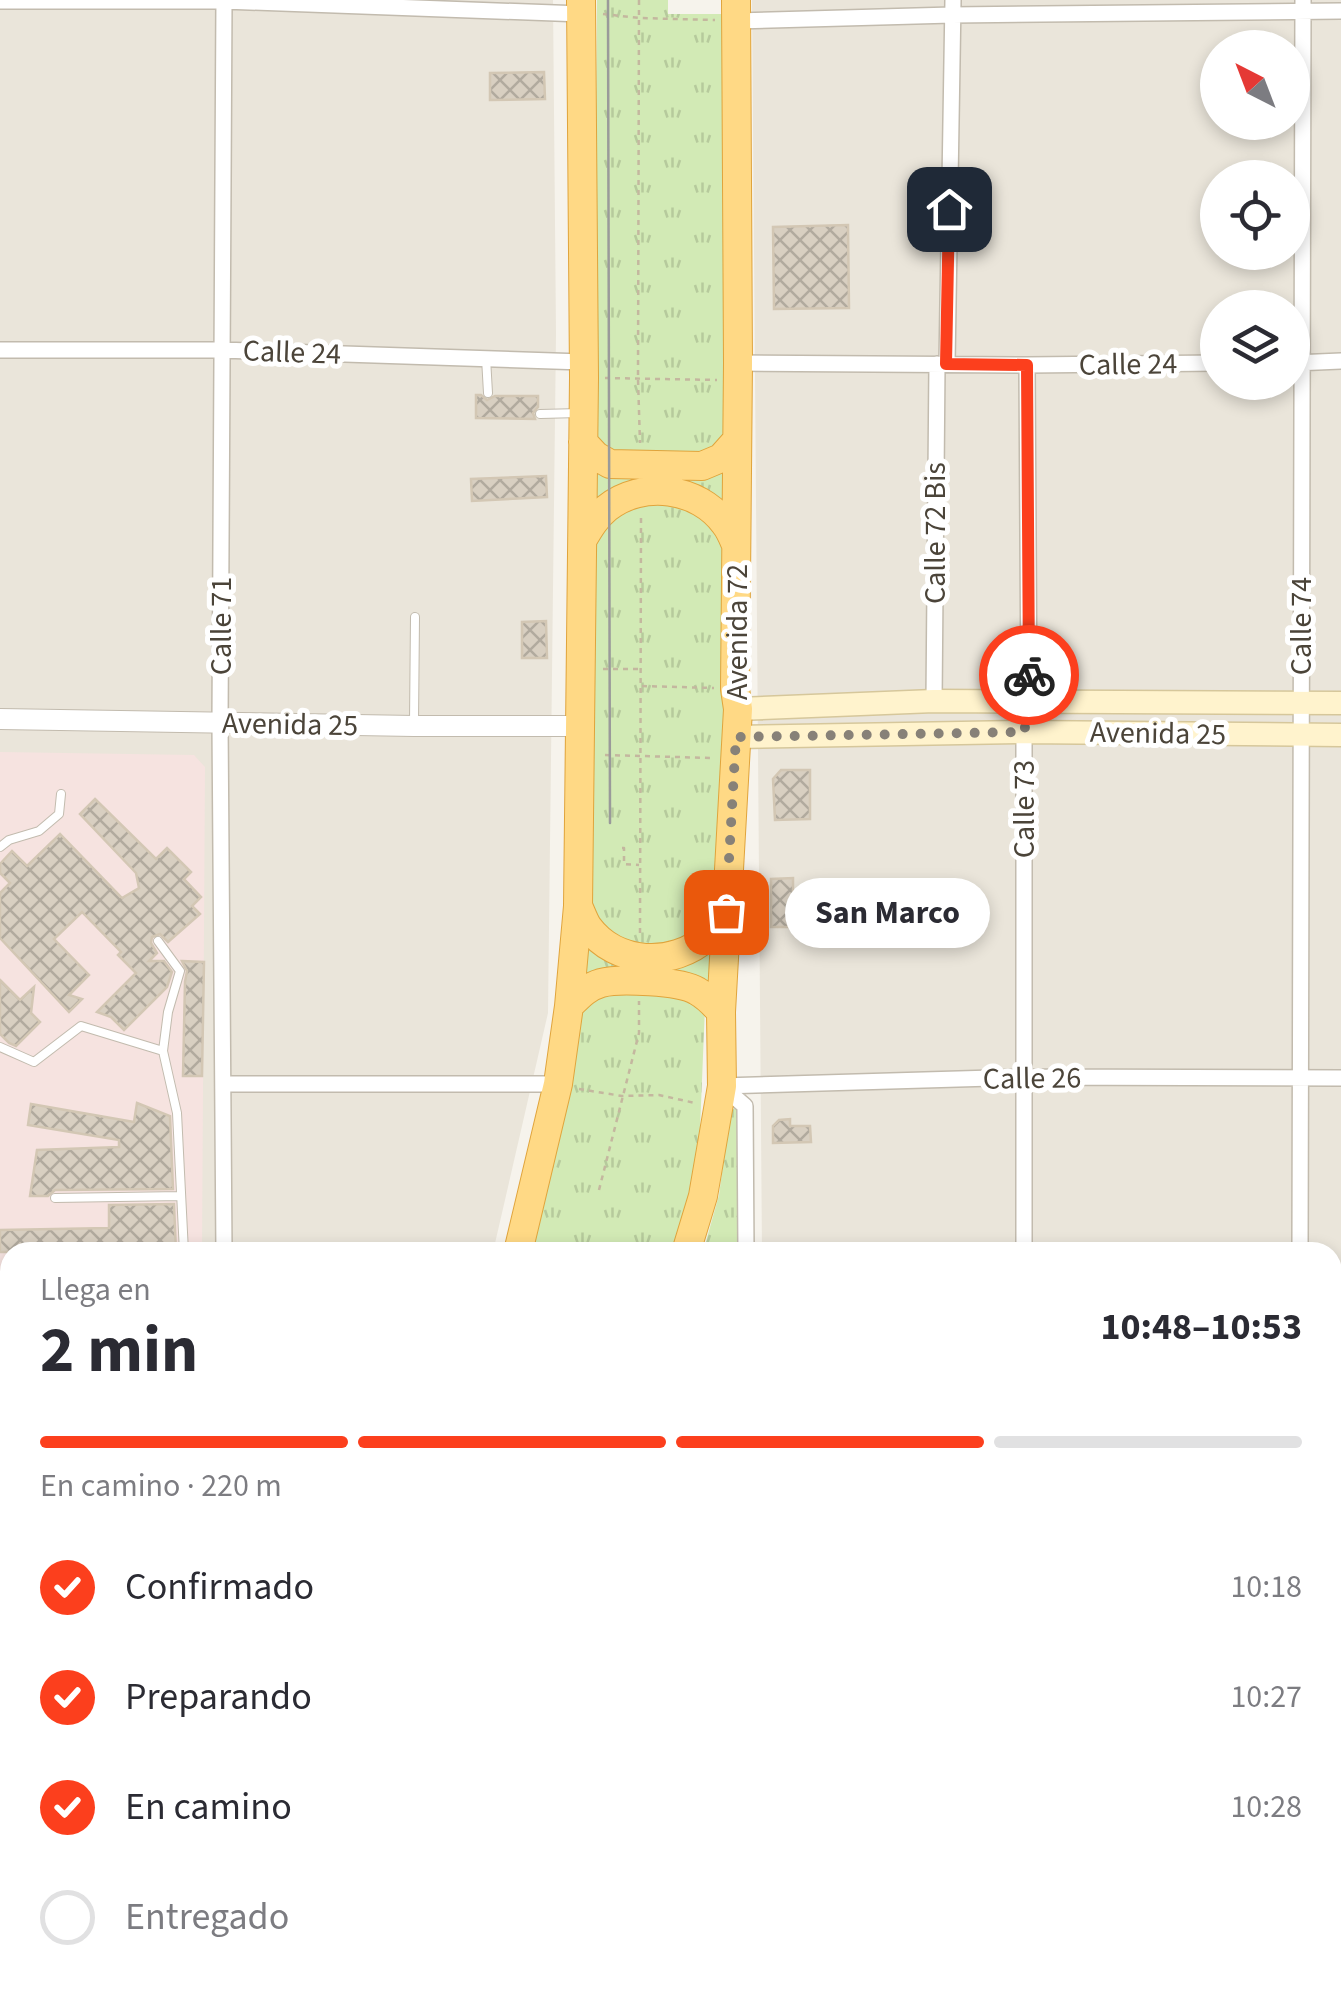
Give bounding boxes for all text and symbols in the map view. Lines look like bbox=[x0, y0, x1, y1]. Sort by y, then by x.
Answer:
north arrow bbox=[1200, 30, 1310, 140]
map controls bbox=[1200, 30, 1310, 400]
button: locate bbox=[1200, 160, 1310, 270]
pin bbox=[907, 167, 992, 252]
icon: home bbox=[922, 182, 977, 237]
button: layers bbox=[1200, 290, 1310, 400]
street label: Calle 24 bbox=[242, 329, 342, 376]
street label: Calle 24 bbox=[1079, 342, 1178, 387]
street label: Calle 72 Bis bbox=[914, 462, 957, 604]
street label: Avenida 72 bbox=[716, 564, 759, 700]
street label: Calle 71 bbox=[200, 577, 243, 675]
street label: Calle 74 bbox=[1280, 577, 1323, 675]
courier bbox=[979, 625, 1079, 725]
icon: bike bbox=[1002, 648, 1057, 703]
street label: Avenida 25 bbox=[222, 702, 358, 747]
street label: Avenida 25 bbox=[1090, 711, 1226, 756]
street label: Calle 73 bbox=[1003, 760, 1046, 858]
pin bbox=[684, 870, 769, 955]
callout: San Marco bbox=[786, 877, 991, 947]
icon: bag bbox=[699, 885, 754, 940]
text: San Marco bbox=[815, 890, 960, 936]
street label: Calle 26 bbox=[983, 1056, 1082, 1101]
text: Llega en bbox=[40, 1267, 151, 1313]
text: 10:48–10:53 bbox=[1100, 1300, 1302, 1354]
text: 2 min bbox=[40, 1304, 198, 1397]
text: En camino · 220 m bbox=[40, 1463, 282, 1509]
icon: check bbox=[40, 1560, 95, 1615]
text: Confirmado bbox=[125, 1560, 314, 1614]
text: 10:18 bbox=[1230, 1564, 1302, 1610]
icon: check bbox=[40, 1670, 95, 1725]
text: Preparando bbox=[125, 1670, 312, 1724]
text: 10:27 bbox=[1230, 1674, 1302, 1720]
icon: check bbox=[40, 1780, 95, 1835]
text: En camino bbox=[125, 1780, 292, 1834]
text: 10:28 bbox=[1230, 1784, 1302, 1830]
text: Entregado bbox=[125, 1890, 289, 1944]

